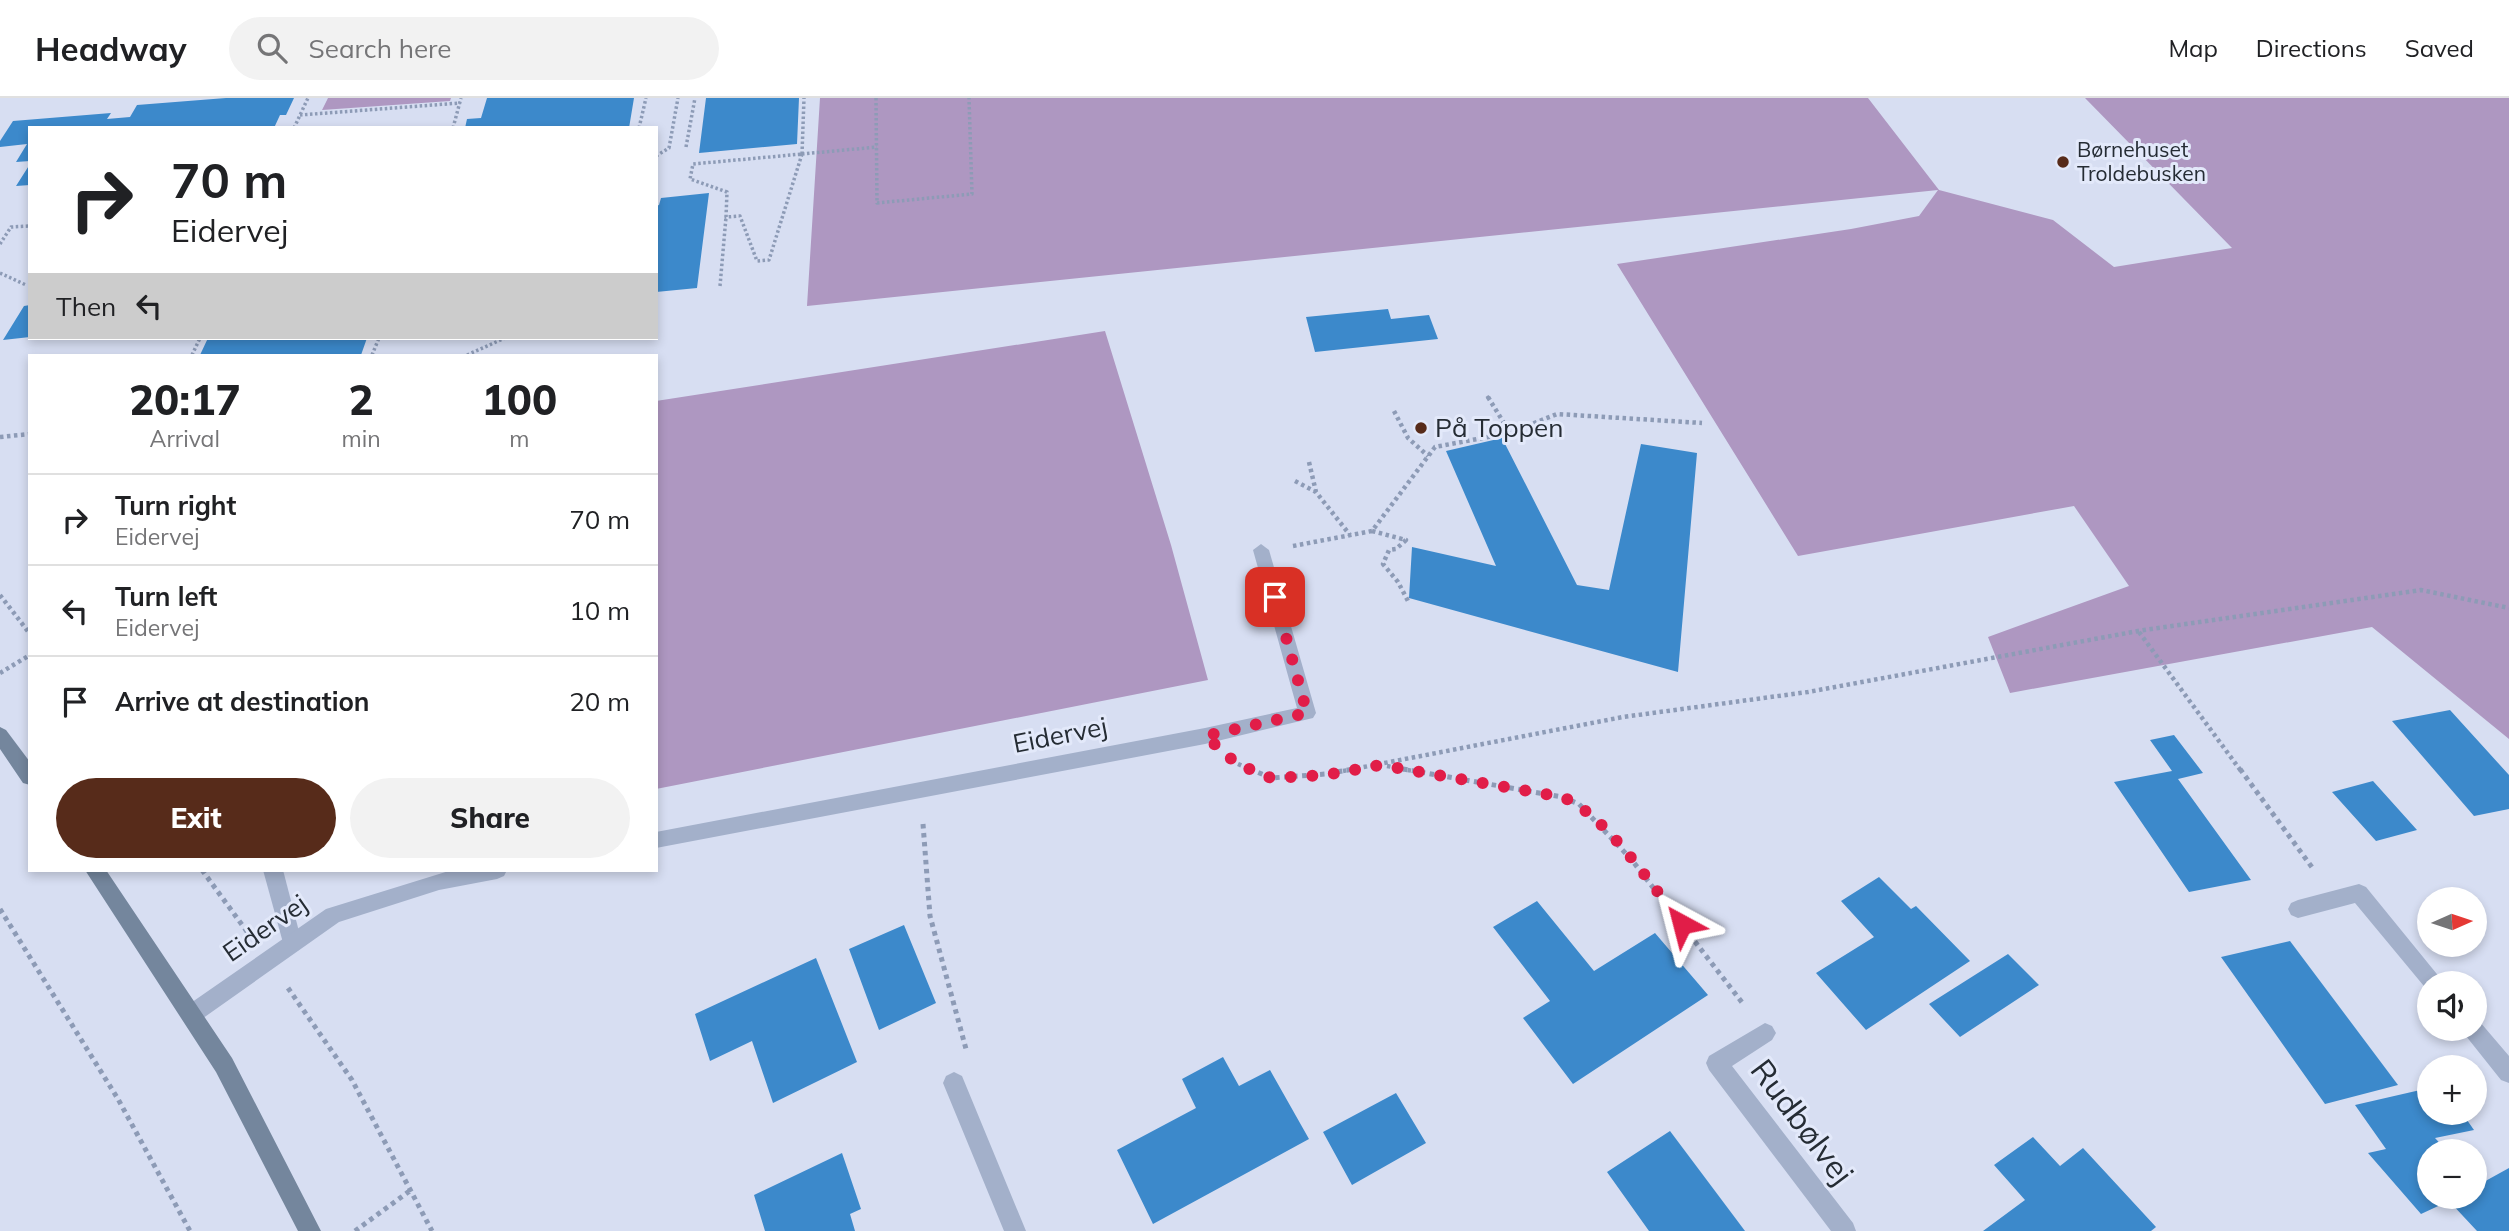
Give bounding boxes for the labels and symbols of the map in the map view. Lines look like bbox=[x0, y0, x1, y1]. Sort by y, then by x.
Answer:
place label: Børnehuset Troldebusken bbox=[2077, 136, 2206, 186]
marker: Børnehuset Troldebusken bbox=[2055, 154, 2071, 170]
place label: På Toppen bbox=[1435, 411, 1563, 444]
marker: På Toppen bbox=[1413, 420, 1429, 436]
pin bbox=[1245, 567, 1305, 627]
street label: Eidervej bbox=[1010, 709, 1110, 760]
street label: Eidervej bbox=[216, 887, 313, 968]
position arrow bbox=[1645, 887, 1719, 961]
north arrow bbox=[2417, 887, 2487, 957]
street label: Rudbølvej bbox=[1743, 1051, 1863, 1192]

